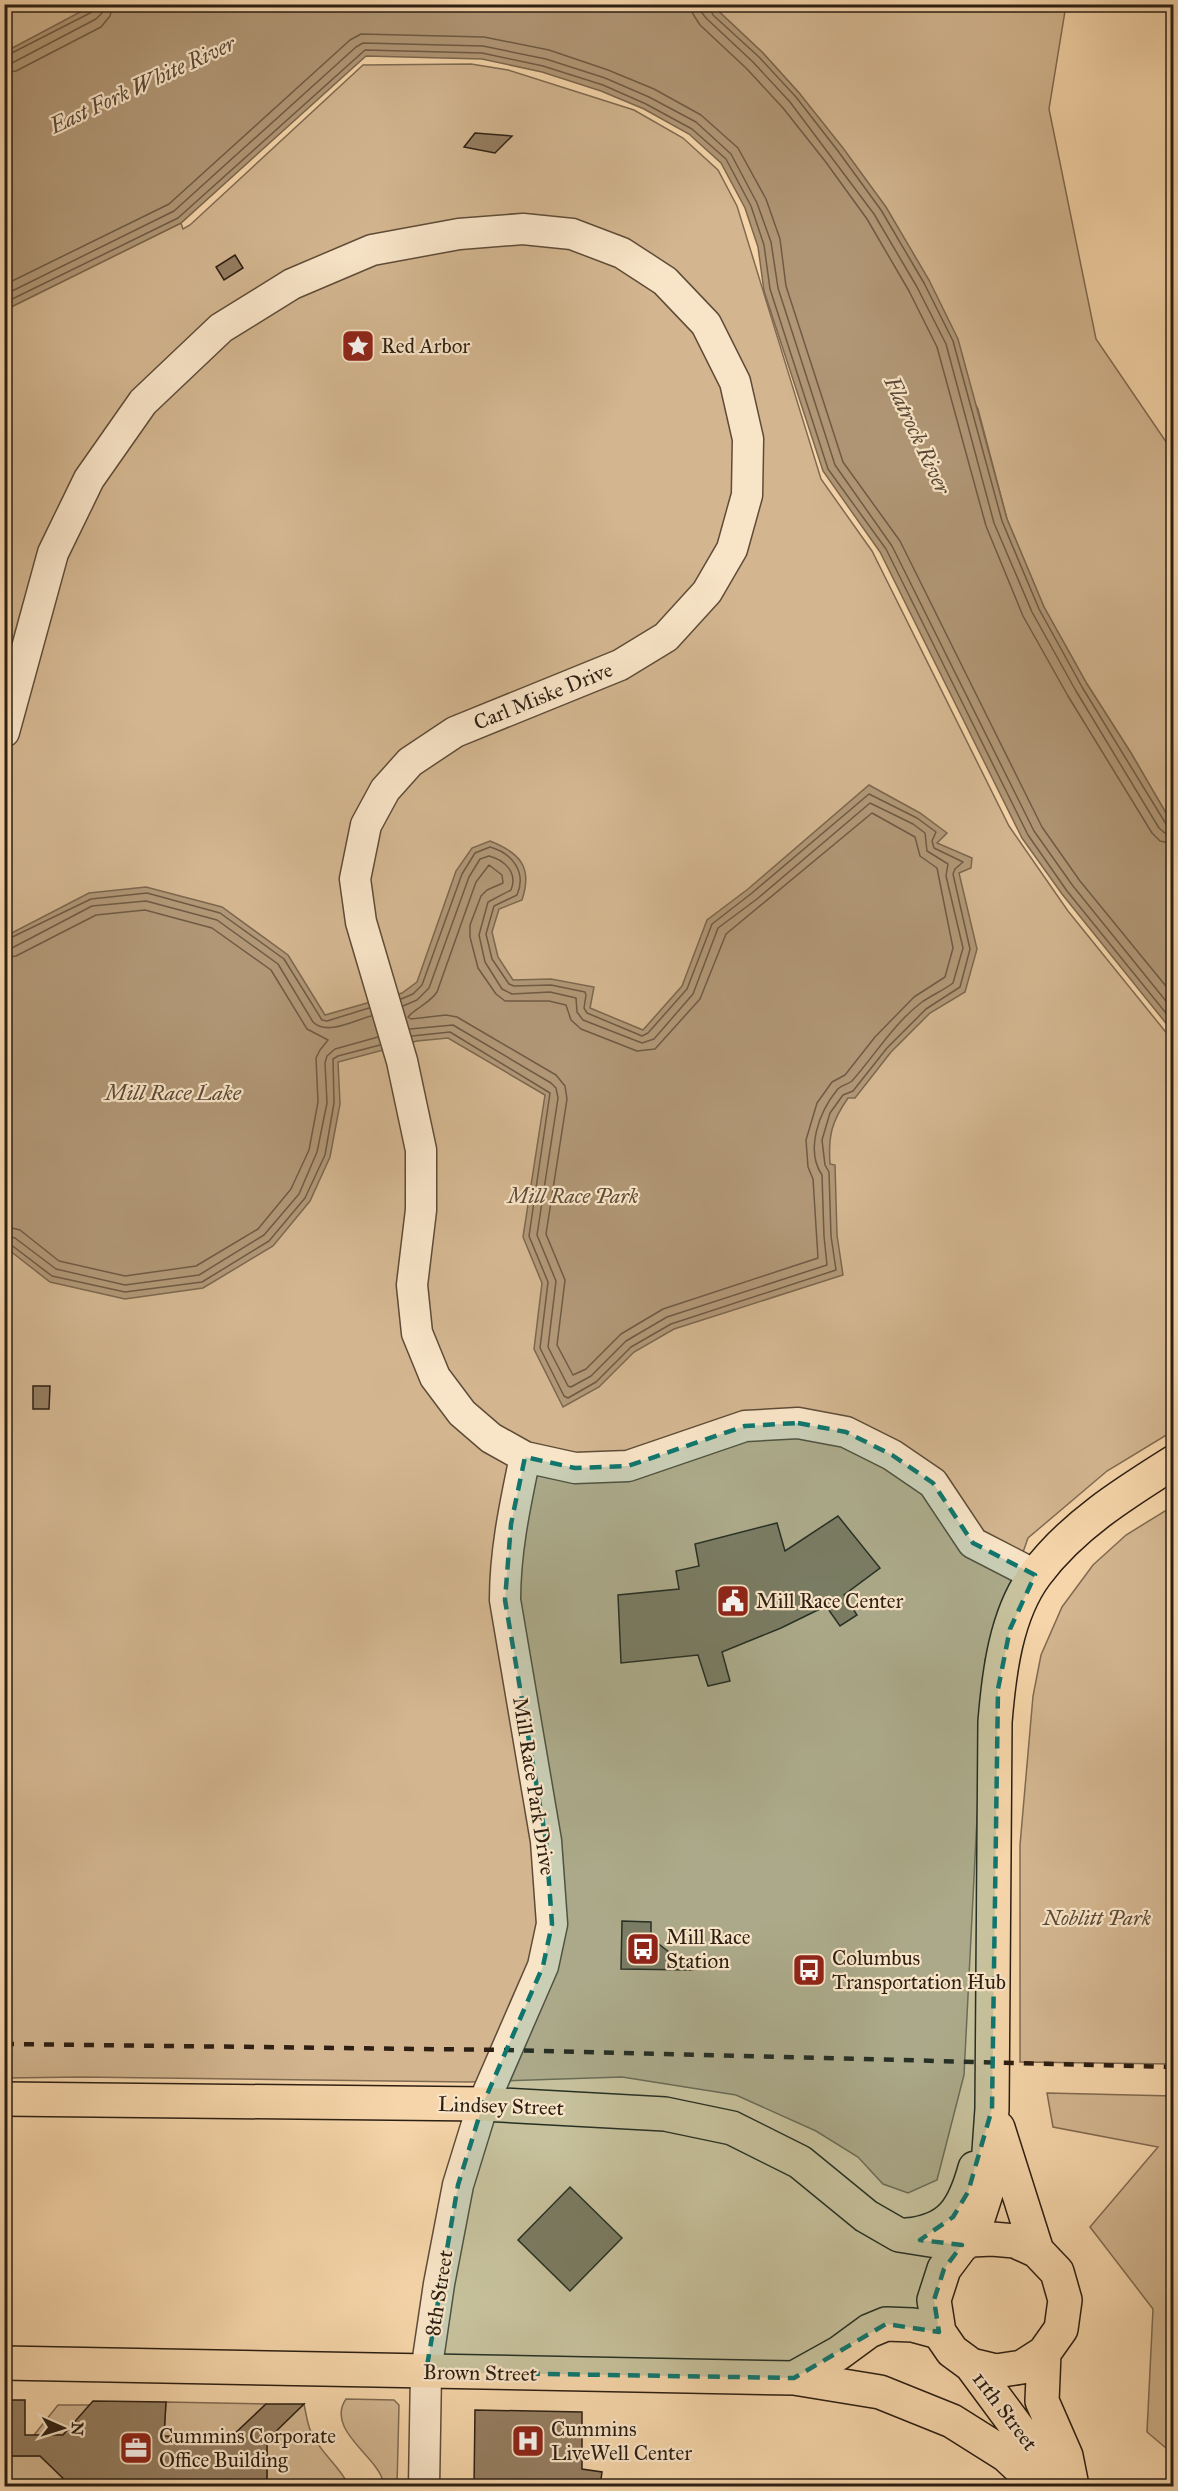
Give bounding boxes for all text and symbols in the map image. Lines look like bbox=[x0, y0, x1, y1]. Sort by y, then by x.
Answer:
water label: East Fork White River bbox=[44, 29, 241, 140]
place icon: Red Arbor bbox=[340, 328, 376, 364]
place label: Red Arbor bbox=[381, 333, 470, 359]
water label: Flatrock River bbox=[878, 371, 957, 500]
street label: Carl Miske Drive bbox=[470, 656, 617, 736]
water label: Mill Race Lake bbox=[103, 1079, 242, 1106]
park label: Mill Race Park bbox=[506, 1183, 639, 1209]
public building icon: Mill Race Center bbox=[715, 1583, 751, 1619]
place label: Mill Race Center bbox=[756, 1588, 904, 1614]
street label: Mill Race Park Drive bbox=[507, 1695, 561, 1877]
park label: Noblitt Park bbox=[1042, 1905, 1152, 1931]
place label: Mill Race Station bbox=[666, 1924, 751, 1974]
bus stop icon: Mill Race Station bbox=[625, 1931, 661, 1967]
place label: Columbus Transportation Hub bbox=[832, 1945, 1006, 1995]
bus stop icon: Columbus Transportation Hub bbox=[791, 1952, 827, 1988]
street label: Lindsey Street bbox=[438, 2091, 565, 2121]
street label: 8th Street bbox=[419, 2247, 459, 2338]
street label: Brown Street bbox=[423, 2359, 538, 2387]
street label: 11th Street bbox=[967, 2366, 1044, 2456]
north arrow bbox=[33, 2398, 93, 2458]
place label: Cummins LiveWell Center bbox=[551, 2416, 692, 2466]
text: N bbox=[68, 2421, 87, 2436]
place label: Cummins Corporate Office Building bbox=[159, 2423, 336, 2473]
hospital icon: Cummins LiveWell Center bbox=[510, 2423, 546, 2459]
office icon: Cummins Corporate Office Building bbox=[118, 2430, 154, 2466]

